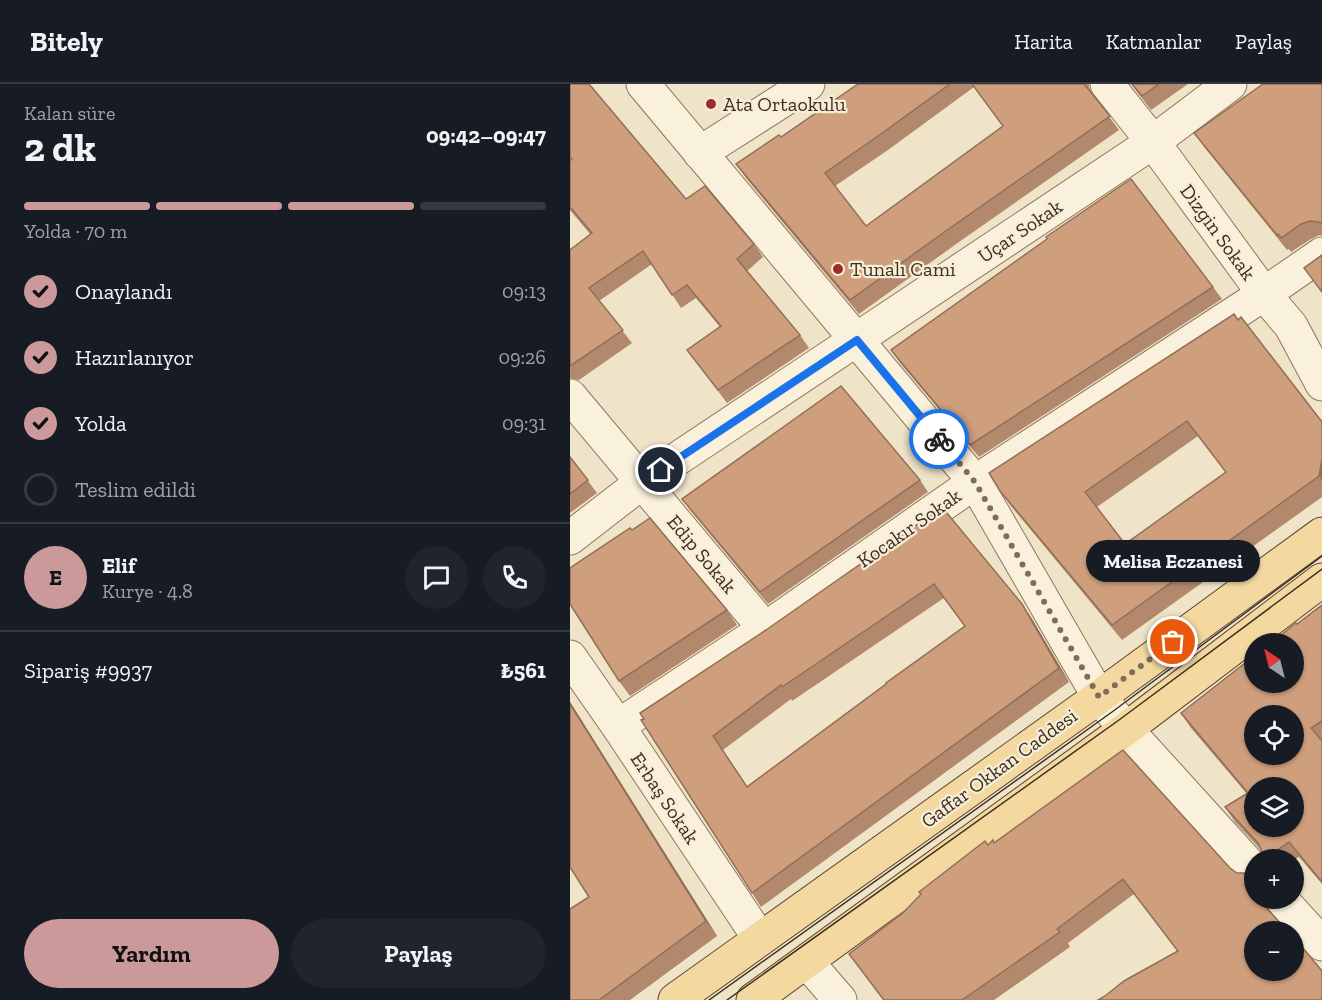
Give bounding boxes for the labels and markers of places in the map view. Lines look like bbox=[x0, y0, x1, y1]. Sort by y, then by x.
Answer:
place label: Ata Ortaokulu bbox=[723, 92, 846, 116]
marker: Ata Ortaokulu bbox=[704, 97, 718, 111]
place label: Tunalı Cami bbox=[850, 257, 956, 281]
marker: Tunalı Cami bbox=[831, 262, 845, 276]
pin bbox=[635, 444, 686, 495]
callout: Melisa Eczanesi bbox=[1086, 540, 1260, 582]
pin bbox=[1147, 616, 1198, 667]

